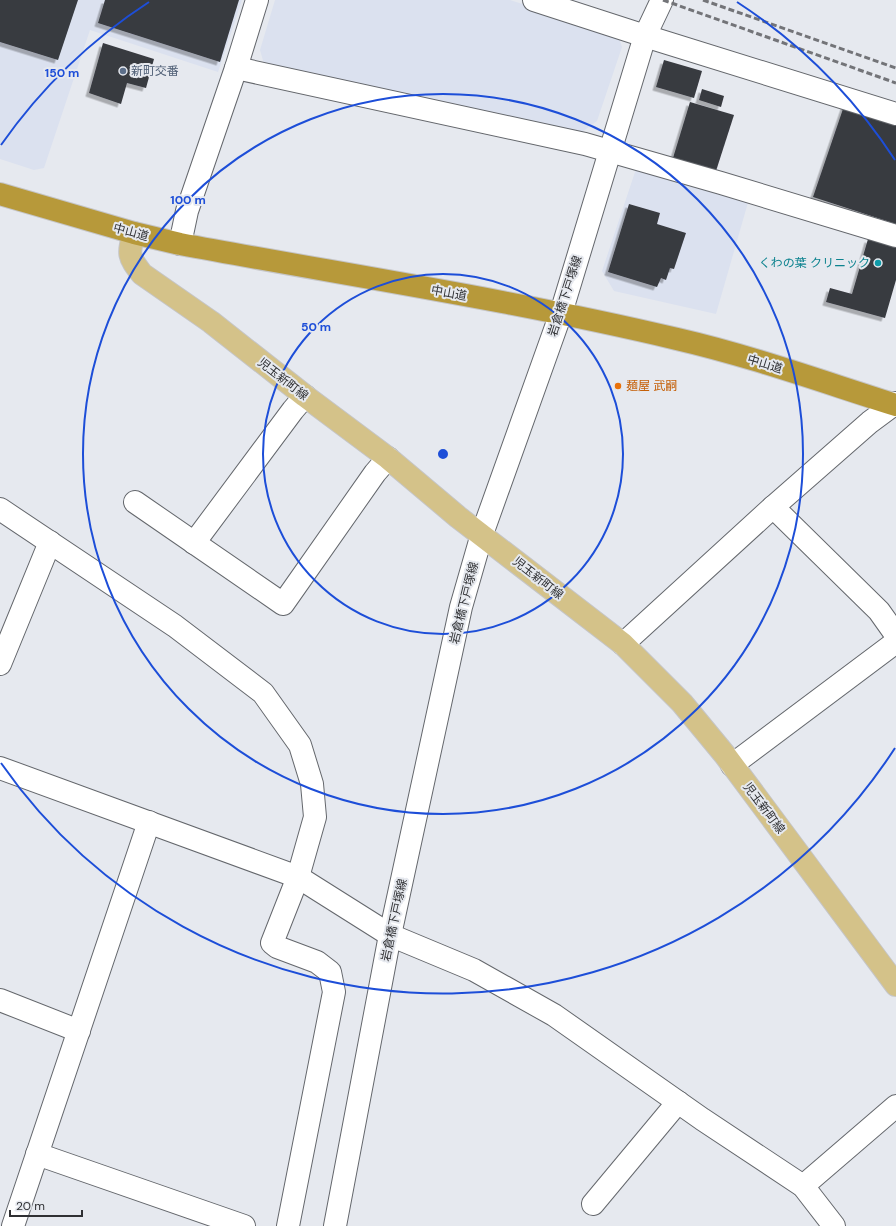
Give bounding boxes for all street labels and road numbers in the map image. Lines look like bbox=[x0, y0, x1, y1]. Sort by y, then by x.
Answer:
street label: 中山道 bbox=[112, 220, 150, 244]
street label: 岩倉橋下戸塚線 bbox=[544, 254, 586, 338]
street label: 中山道 bbox=[430, 282, 468, 304]
street label: 中山道 bbox=[745, 351, 785, 377]
street label: 児玉新町線 bbox=[254, 354, 312, 404]
street label: 児玉新町線 bbox=[509, 553, 567, 603]
street label: 岩倉橋下戸塚線 bbox=[446, 560, 482, 646]
street label: 児玉新町線 bbox=[740, 779, 788, 837]
street label: 岩倉橋下戸塚線 bbox=[377, 877, 411, 963]

